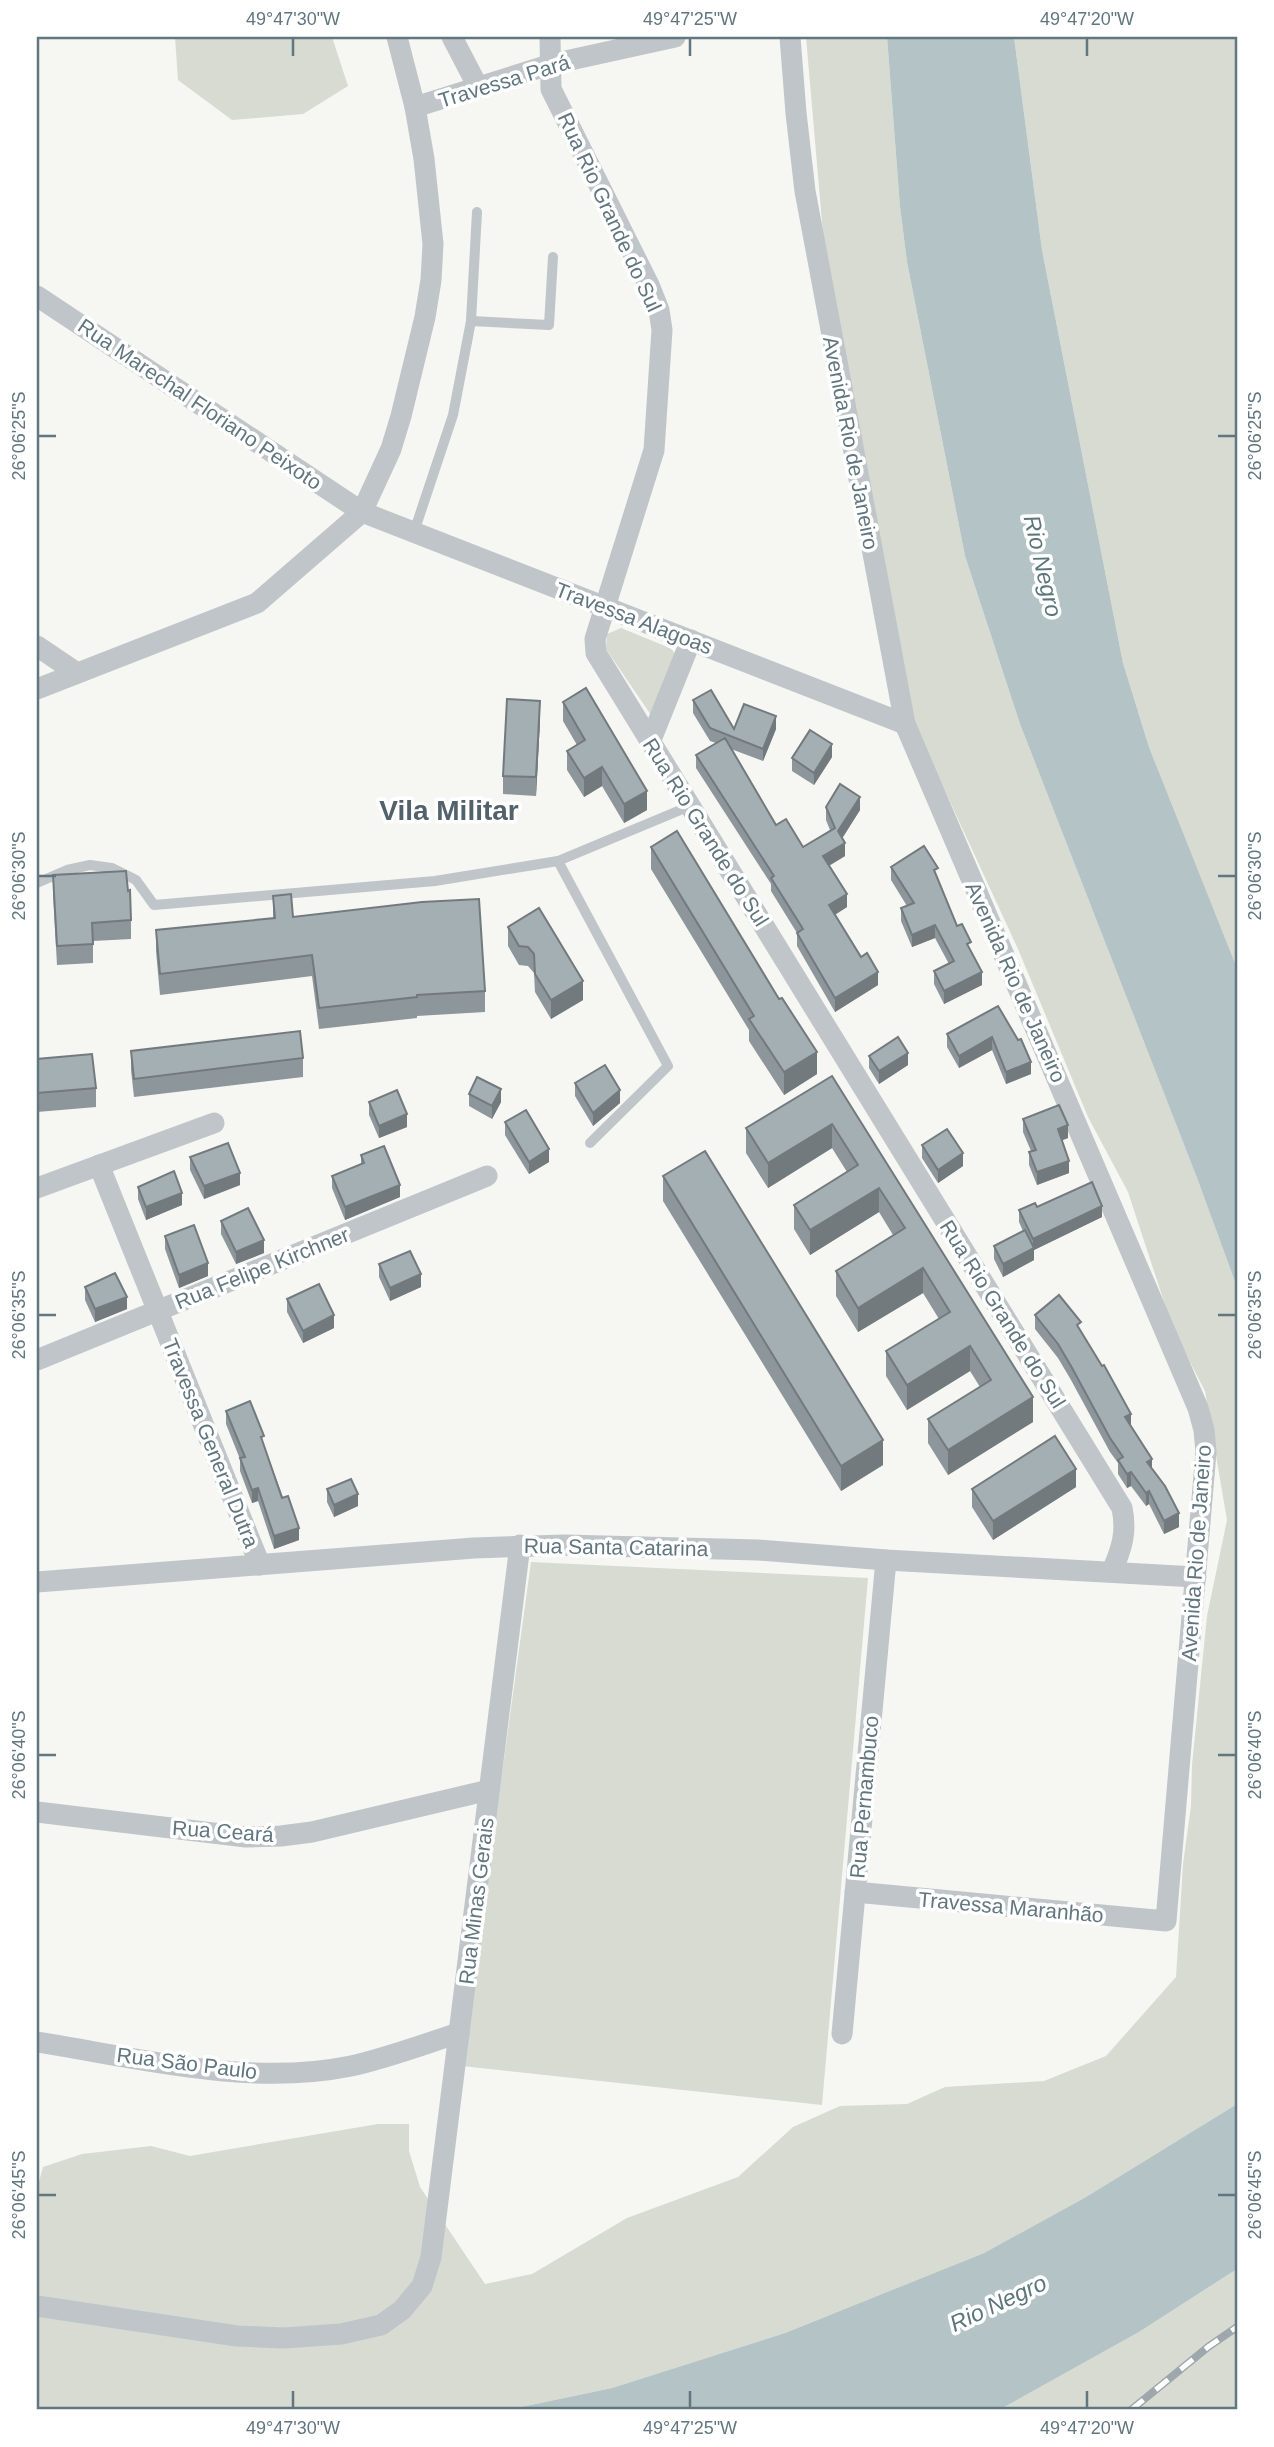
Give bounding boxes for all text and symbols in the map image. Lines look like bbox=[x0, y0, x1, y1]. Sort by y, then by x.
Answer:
text: 49°47'30"W bbox=[246, 9, 340, 29]
text: 49°47'25"W bbox=[643, 9, 737, 29]
text: 49°47'20"W bbox=[1040, 9, 1134, 29]
street label: Travessa Pará bbox=[436, 50, 573, 112]
street label: Rua Rio Grande do Sul bbox=[554, 109, 666, 315]
street label: Rua Marechal Floriano Peixoto bbox=[74, 314, 326, 494]
street label: Avenida Rio de Janeiro bbox=[819, 334, 883, 552]
text: 26°06'25"S bbox=[9, 391, 29, 481]
text: 26°06'25"S bbox=[1245, 391, 1265, 481]
water label: Rio Negro bbox=[1019, 513, 1067, 620]
street label: Travessa Alagoas bbox=[552, 577, 716, 659]
street label: Rua Rio Grande do Sul bbox=[639, 734, 773, 930]
district label: Vila Militar bbox=[379, 795, 519, 826]
text: 26°06'30"S bbox=[9, 831, 29, 921]
text: 26°06'30"S bbox=[1245, 831, 1265, 921]
street label: Avenida Rio de Janeiro bbox=[961, 878, 1071, 1086]
street label: Rua Rio Grande do Sul bbox=[936, 1216, 1070, 1412]
street label: Rua Felipe Kirchner bbox=[172, 1223, 352, 1313]
text: 26°06'35"S bbox=[9, 1270, 29, 1360]
text: 26°06'35"S bbox=[1245, 1270, 1265, 1360]
street label: Travessa General Dutra bbox=[159, 1335, 264, 1551]
street label: Avenida Rio de Janeiro bbox=[1177, 1444, 1215, 1662]
street label: Rua Santa Catarina bbox=[524, 1534, 709, 1560]
text: 26°06'40"S bbox=[9, 1710, 29, 1800]
text: 26°06'40"S bbox=[1245, 1710, 1265, 1800]
street label: Rua Pernambuco bbox=[845, 1715, 883, 1879]
street label: Rua Ceará bbox=[172, 1816, 275, 1846]
street label: Rua Minas Gerais bbox=[454, 1816, 498, 1986]
street label: Travessa Maranhão bbox=[917, 1887, 1105, 1927]
street label: Rua São Paulo bbox=[115, 2043, 259, 2083]
text: 26°06'45"S bbox=[9, 2150, 29, 2240]
text: 26°06'45"S bbox=[1245, 2150, 1265, 2240]
water label: Rio Negro bbox=[946, 2269, 1051, 2337]
text: 49°47'30"W bbox=[246, 2418, 340, 2438]
text: 49°47'25"W bbox=[643, 2418, 737, 2438]
text: 49°47'20"W bbox=[1040, 2418, 1134, 2438]

